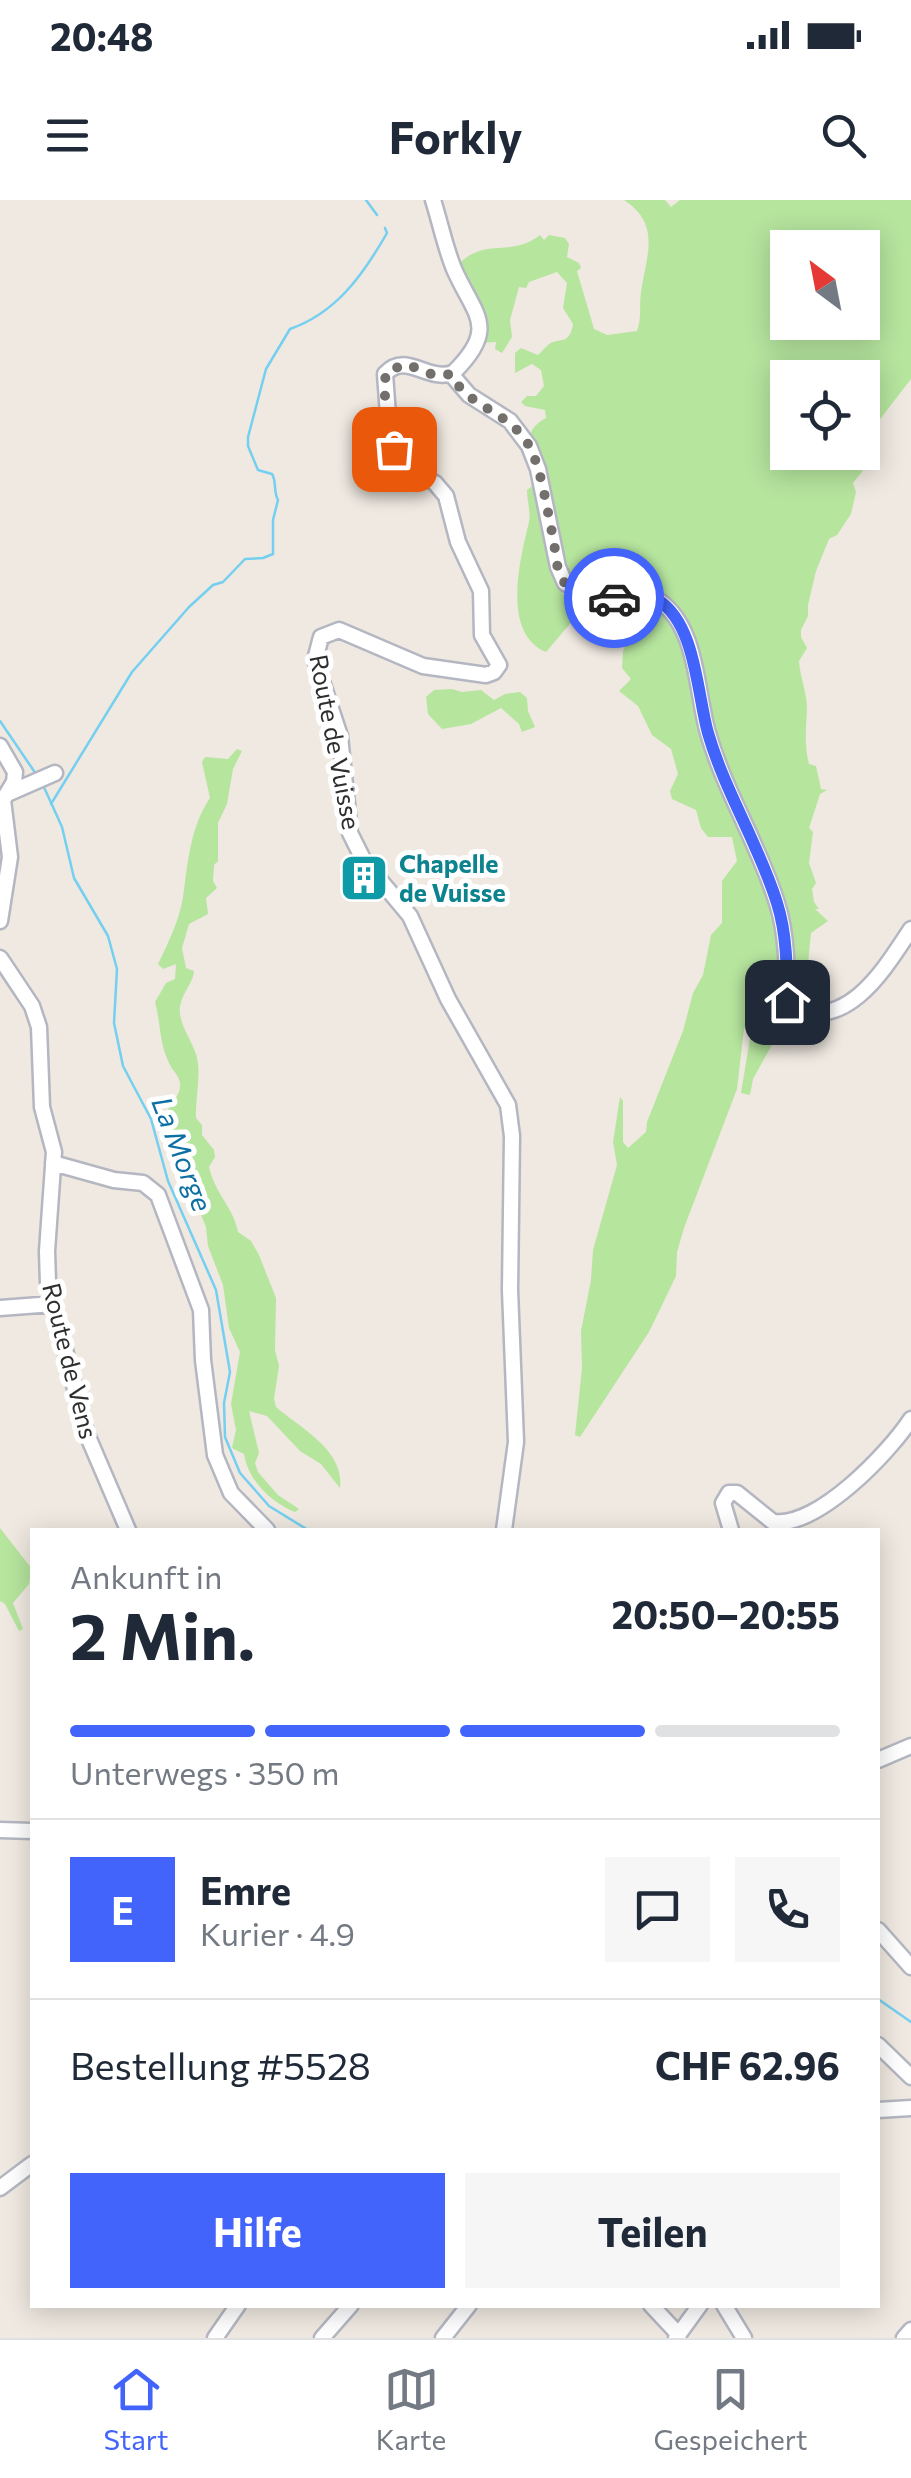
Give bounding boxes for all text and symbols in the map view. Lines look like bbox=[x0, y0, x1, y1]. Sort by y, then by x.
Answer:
text: 20:48 bbox=[50, 12, 154, 59]
icon: menu bbox=[40, 108, 95, 163]
text: Forkly bbox=[389, 108, 522, 163]
icon: search bbox=[816, 108, 871, 163]
north arrow bbox=[770, 230, 880, 340]
map controls bbox=[770, 230, 880, 470]
button: locate bbox=[770, 360, 880, 470]
pin bbox=[352, 407, 437, 492]
icon: bag bbox=[367, 422, 422, 477]
courier bbox=[564, 548, 664, 648]
icon: car bbox=[587, 571, 642, 626]
street label: Route de Vuisse bbox=[304, 652, 368, 832]
place label: Chapelle de Vuisse bbox=[399, 848, 506, 907]
building icon: Chapelle de Vuisse bbox=[338, 852, 390, 904]
pin bbox=[745, 960, 830, 1045]
icon: home bbox=[760, 975, 815, 1030]
water label: La Morge bbox=[145, 1091, 220, 1216]
street label: Route de Vens bbox=[37, 1280, 105, 1442]
text: Ankunft in bbox=[70, 1556, 222, 1596]
text: 20:50–20:55 bbox=[612, 1590, 840, 1637]
text: 2 Min. bbox=[70, 1594, 255, 1673]
text: Unterwegs · 350 m bbox=[70, 1752, 339, 1792]
button: chat bbox=[605, 1857, 710, 1962]
button: phone bbox=[735, 1857, 840, 1962]
text: Emre bbox=[200, 1866, 291, 1913]
text: E bbox=[111, 1886, 134, 1933]
text: Kurier · 4.9 bbox=[200, 1913, 355, 1953]
text: Bestellung #5528 bbox=[70, 2041, 371, 2088]
text: CHF 62.96 bbox=[655, 2041, 840, 2088]
button: Hilfe bbox=[70, 2173, 445, 2288]
button: Teilen bbox=[465, 2173, 840, 2288]
tab: Start bbox=[104, 2362, 169, 2456]
tab: Karte bbox=[376, 2362, 446, 2456]
tab: Gespeichert bbox=[654, 2362, 807, 2456]

